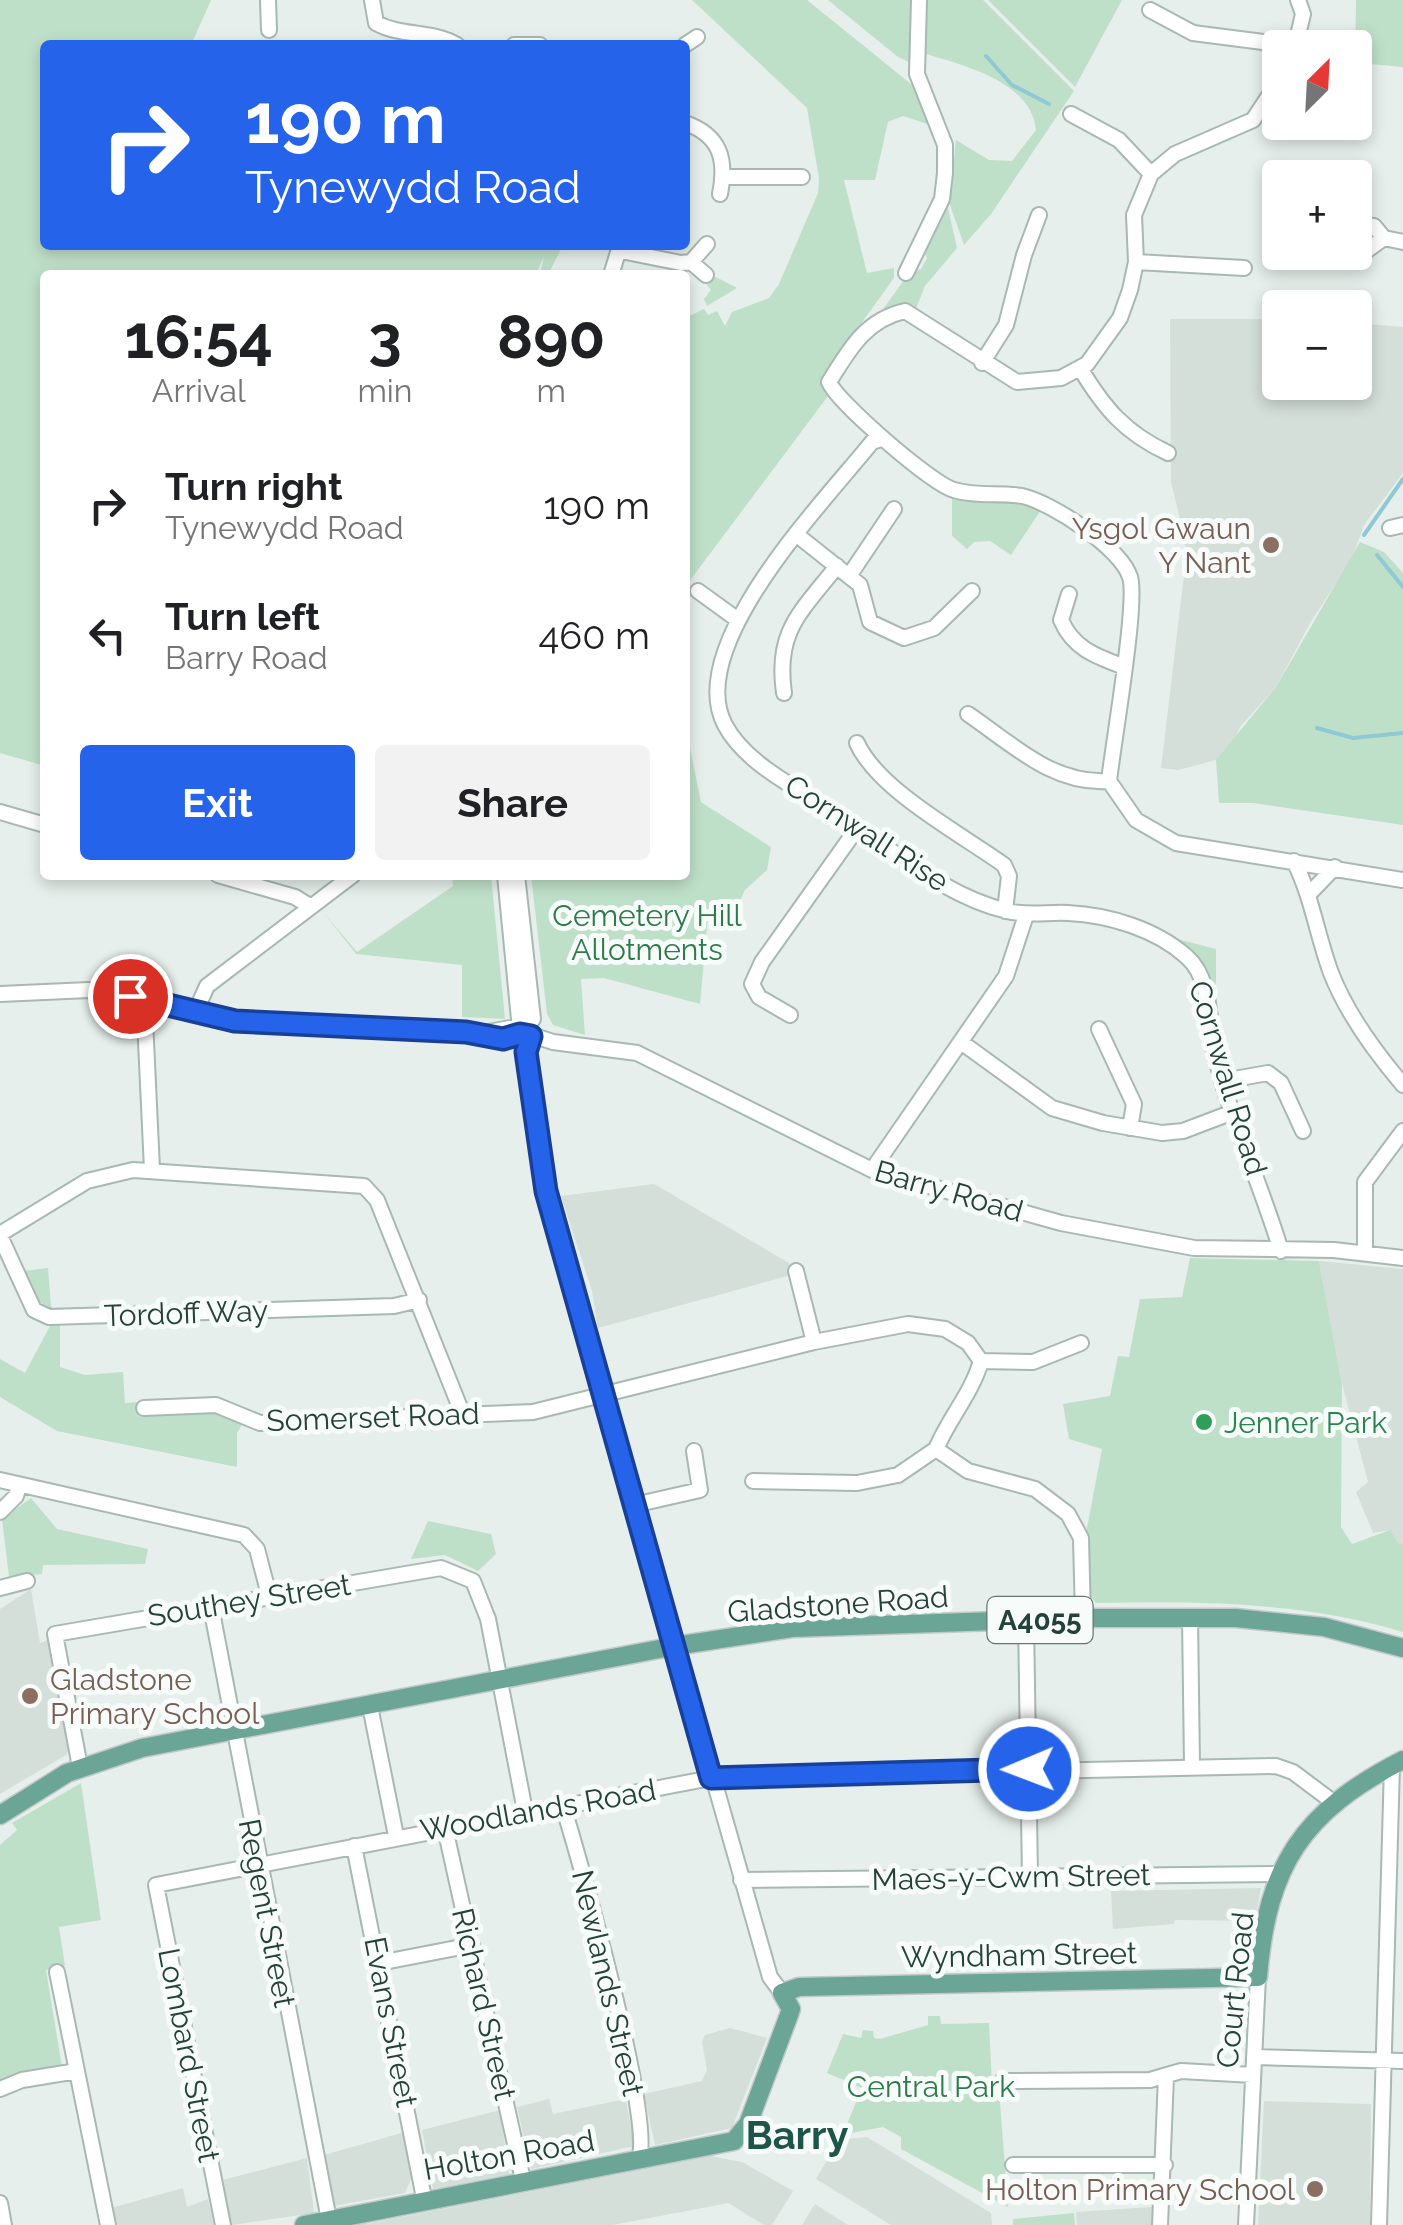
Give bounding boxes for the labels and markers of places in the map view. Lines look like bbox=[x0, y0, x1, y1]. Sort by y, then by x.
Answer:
place label: Ysgol Gwaun Y Nant bbox=[1072, 511, 1251, 580]
marker: Ysgol Gwaun Y Nant bbox=[1260, 534, 1282, 556]
pin bbox=[88, 954, 173, 1039]
place label: Jenner Park bbox=[1224, 1405, 1387, 1440]
marker: Jenner Park bbox=[1193, 1411, 1215, 1433]
place label: Gladstone Primary School bbox=[50, 1662, 260, 1731]
marker: Gladstone Primary School bbox=[19, 1685, 41, 1707]
place label: Holton Primary School bbox=[985, 2172, 1296, 2207]
marker: Holton Primary School bbox=[1304, 2178, 1326, 2200]

